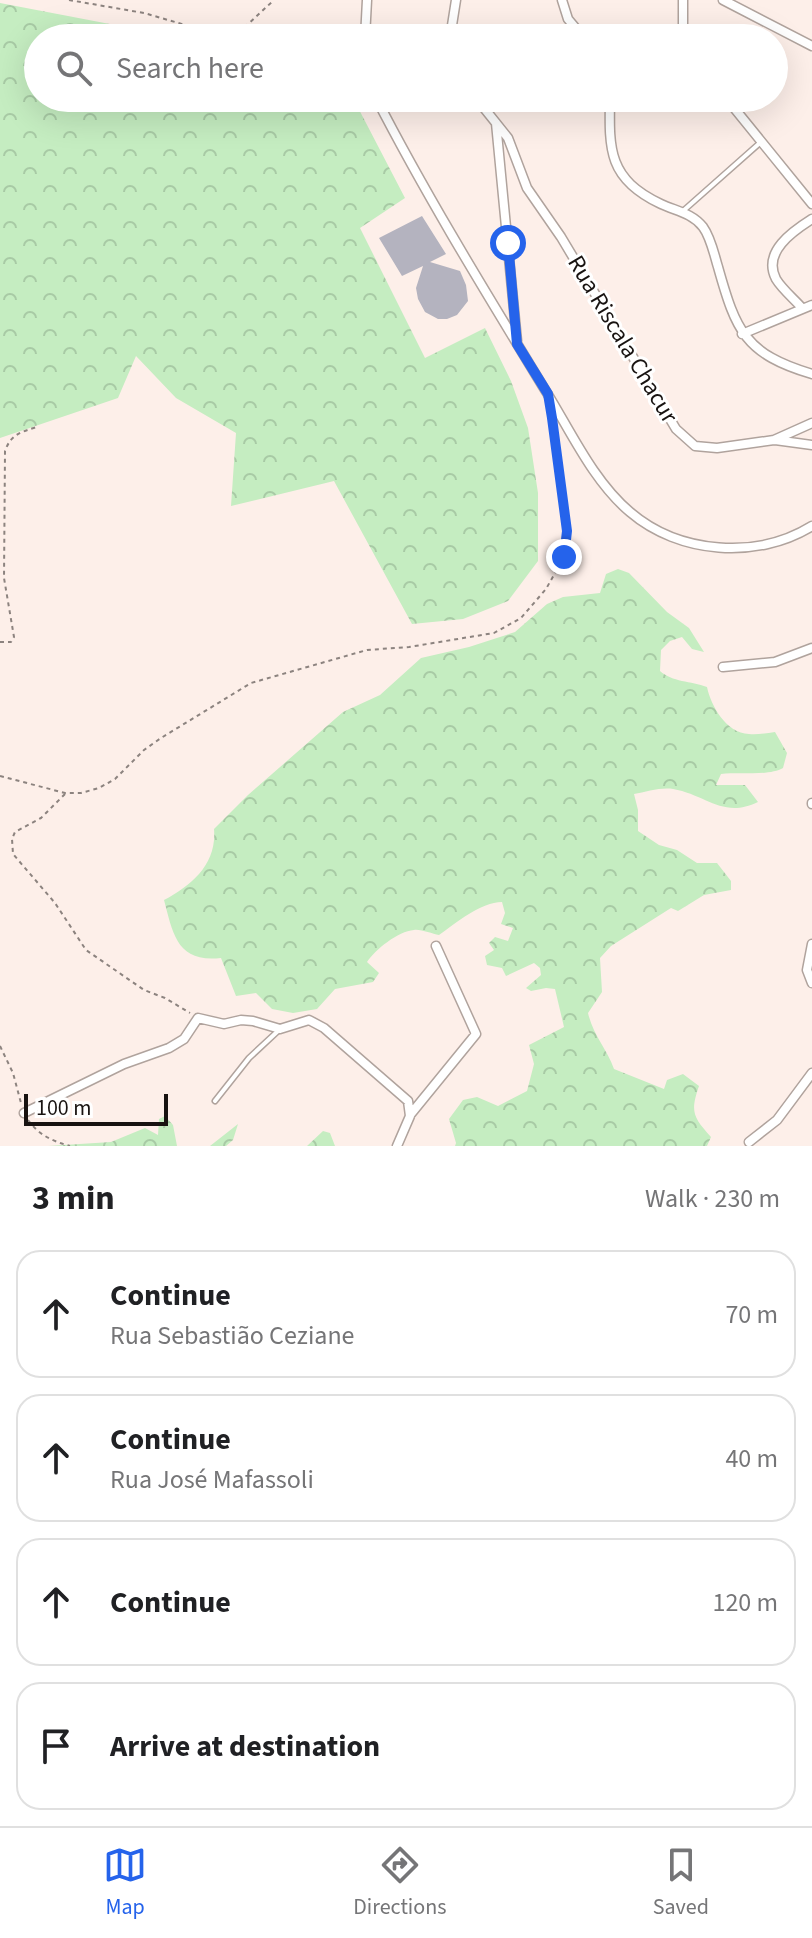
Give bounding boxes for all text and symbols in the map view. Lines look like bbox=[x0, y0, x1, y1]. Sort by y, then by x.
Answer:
search box bbox=[24, 24, 788, 112]
icon: search bbox=[52, 46, 96, 90]
text: Search here bbox=[116, 47, 264, 90]
route start bbox=[490, 225, 526, 261]
street label: Rua Riscala Chacur bbox=[559, 249, 687, 430]
route end bbox=[546, 539, 582, 575]
scale bar bbox=[24, 1090, 168, 1126]
text: 100 m bbox=[36, 1092, 91, 1124]
text: 3 min bbox=[32, 1174, 115, 1223]
text: Walk · 230 m bbox=[645, 1180, 780, 1217]
text: Continue bbox=[110, 1274, 231, 1317]
icon: ahead bbox=[34, 1292, 78, 1336]
text: 70 m bbox=[725, 1296, 778, 1333]
text: Rua Sebastião Ceziane bbox=[110, 1317, 355, 1354]
text: Continue bbox=[110, 1418, 231, 1461]
icon: ahead bbox=[34, 1436, 78, 1480]
text: 40 m bbox=[725, 1440, 778, 1477]
text: Rua José Mafassoli bbox=[110, 1461, 314, 1498]
icon: ahead bbox=[34, 1580, 78, 1624]
text: Continue bbox=[110, 1581, 231, 1624]
text: 120 m bbox=[712, 1584, 778, 1621]
icon: arrive bbox=[34, 1724, 78, 1768]
text: Arrive at destination bbox=[110, 1725, 380, 1768]
tab: Map bbox=[103, 1843, 147, 1923]
tab: Directions bbox=[353, 1843, 446, 1923]
tab: Saved bbox=[653, 1843, 709, 1923]

